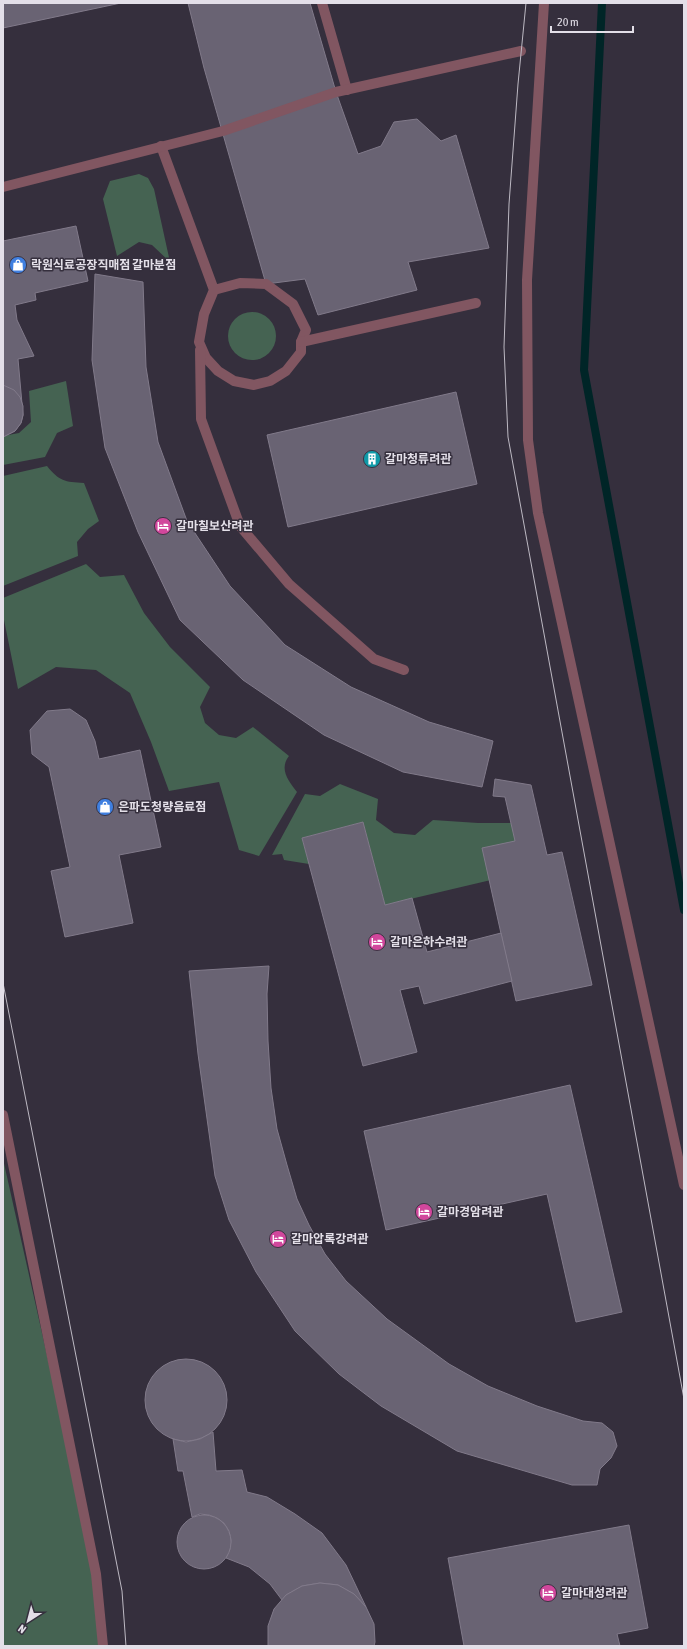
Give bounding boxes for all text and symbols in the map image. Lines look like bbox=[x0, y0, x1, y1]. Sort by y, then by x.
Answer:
scale bar bbox=[551, 8, 633, 34]
text: 20 m bbox=[557, 15, 579, 29]
shop icon: 락원식료공장직매점 갈마분점 bbox=[8, 255, 28, 275]
place label: 락원식료공장직매점 갈마분점 bbox=[31, 258, 176, 272]
building icon: 갈마청류려관 bbox=[362, 449, 382, 469]
place label: 갈마청류려관 bbox=[385, 452, 451, 466]
hotel icon: 갈마칠보산려관 bbox=[153, 516, 173, 536]
place label: 갈마칠보산려관 bbox=[176, 519, 253, 533]
shop icon: 은파도청량음료점 bbox=[95, 797, 115, 817]
place label: 은파도청량음료점 bbox=[118, 800, 206, 814]
hotel icon: 갈마은하수려관 bbox=[367, 932, 387, 952]
place label: 갈마은하수려관 bbox=[390, 935, 467, 949]
hotel icon: 갈마경암려관 bbox=[414, 1202, 434, 1222]
place label: 갈마경암려관 bbox=[437, 1205, 503, 1219]
hotel icon: 갈마압록강려관 bbox=[268, 1229, 288, 1249]
place label: 갈마압록강려관 bbox=[291, 1232, 368, 1246]
hotel icon: 갈마대성려관 bbox=[538, 1583, 558, 1603]
place label: 갈마대성려관 bbox=[561, 1586, 627, 1600]
north arrow bbox=[8, 1601, 48, 1641]
text: N bbox=[16, 1622, 28, 1636]

